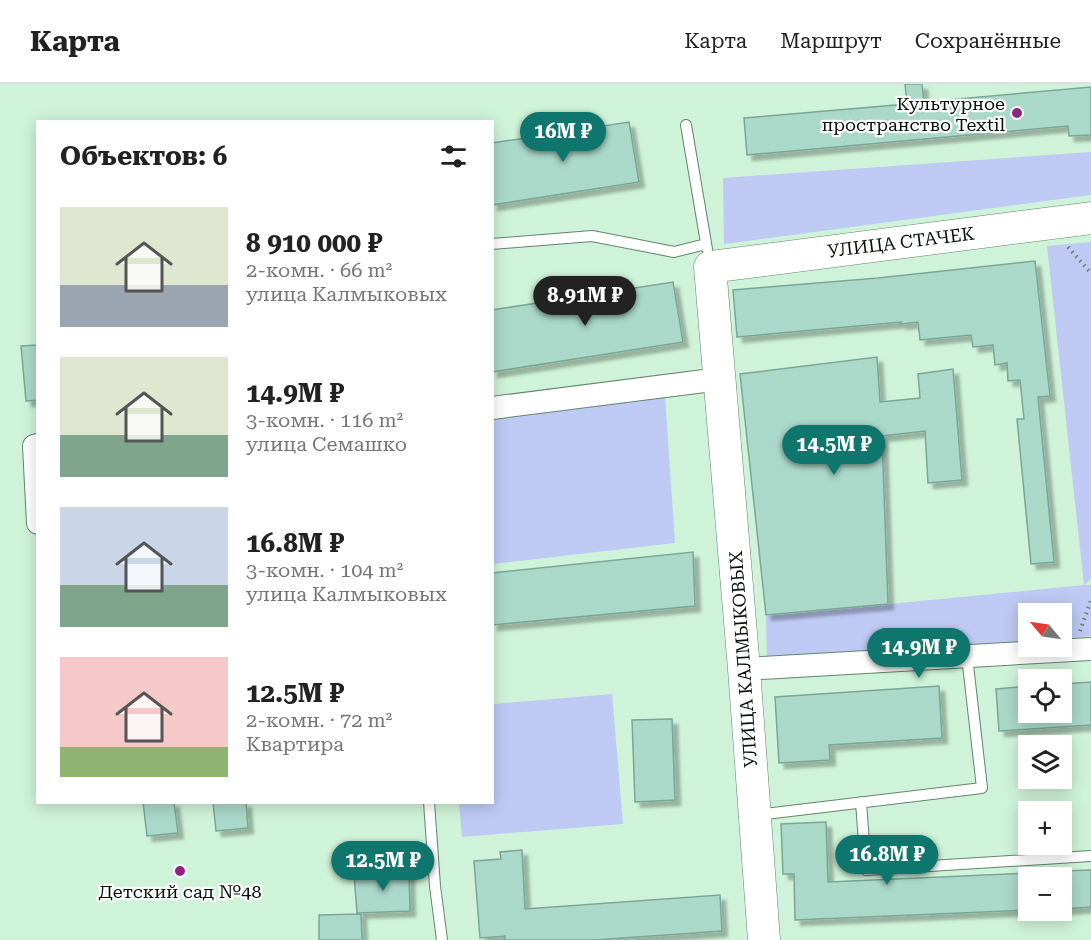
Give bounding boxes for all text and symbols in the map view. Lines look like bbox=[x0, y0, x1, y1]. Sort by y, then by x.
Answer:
text: Карта bbox=[30, 25, 120, 58]
text: Карта bbox=[684, 29, 747, 53]
text: Маршрут bbox=[780, 29, 882, 53]
text: Сохранённые bbox=[915, 29, 1061, 53]
place label: Культурное пространство Textil bbox=[822, 93, 1005, 135]
marker: Культурное пространство Textil bbox=[1010, 106, 1024, 120]
pin: 16M ₽ bbox=[521, 112, 605, 163]
text: 16M ₽ bbox=[534, 119, 592, 143]
icon: filters bbox=[437, 140, 470, 173]
text: Объектов: 6 bbox=[60, 141, 227, 171]
street label: УЛИЦА СТАЧЕК bbox=[827, 223, 975, 261]
text: 8 910 000 ₽ bbox=[246, 228, 382, 258]
icon: home bbox=[108, 231, 180, 303]
text: 2-комн. · 66 m² bbox=[246, 258, 392, 282]
pin: 8.91M ₽ bbox=[530, 276, 640, 327]
text: улица Калмыковых bbox=[246, 282, 447, 306]
text: 8.91M ₽ bbox=[547, 283, 623, 307]
text: 14.9M ₽ bbox=[246, 378, 344, 408]
icon: home bbox=[108, 381, 180, 453]
text: 3-комн. · 116 m² bbox=[246, 408, 403, 432]
pin: 14.5M ₽ bbox=[779, 425, 889, 476]
text: улица Семашко bbox=[246, 432, 407, 456]
text: 14.5M ₽ bbox=[796, 432, 872, 456]
text: 16.8M ₽ bbox=[246, 528, 344, 558]
icon: home bbox=[108, 531, 180, 603]
street label: УЛИЦА КАЛМЫКОВЫХ bbox=[725, 550, 761, 768]
text: 3-комн. · 104 m² bbox=[246, 558, 403, 582]
text: улица Калмыковых bbox=[246, 582, 447, 606]
north arrow bbox=[1018, 603, 1072, 657]
map controls bbox=[1018, 603, 1072, 921]
pin: 14.9M ₽ bbox=[864, 628, 974, 679]
text: 14.9M ₽ bbox=[881, 635, 957, 659]
button: locate bbox=[1018, 669, 1072, 723]
text: 12.5M ₽ bbox=[246, 678, 344, 708]
icon: home bbox=[108, 681, 180, 753]
text: 2-комн. · 72 m² bbox=[246, 708, 392, 732]
text: Квартира bbox=[246, 732, 344, 756]
button: layers bbox=[1018, 735, 1072, 789]
button: + bbox=[1018, 801, 1072, 855]
pin: 16.8M ₽ bbox=[832, 835, 942, 886]
pin: 12.5M ₽ bbox=[328, 841, 438, 892]
text: 16.8M ₽ bbox=[849, 842, 925, 866]
text: 12.5M ₽ bbox=[345, 848, 421, 872]
marker: Детский сад №48 bbox=[173, 864, 187, 878]
button: − bbox=[1018, 867, 1072, 921]
place label: Детский сад №48 bbox=[98, 881, 262, 902]

